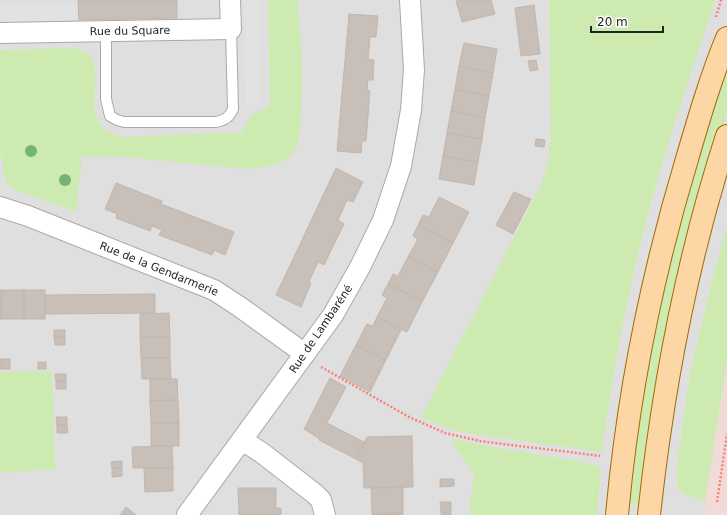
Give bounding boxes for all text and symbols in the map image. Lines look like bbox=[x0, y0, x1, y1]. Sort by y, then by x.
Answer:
scale bar bbox=[591, 8, 663, 34]
text: 20 m bbox=[597, 15, 628, 29]
street label: Rue du Square bbox=[90, 24, 171, 38]
street label: Rue de la Gendarmerie bbox=[98, 239, 221, 299]
street label: Rue de Lambaréné bbox=[287, 282, 356, 376]

